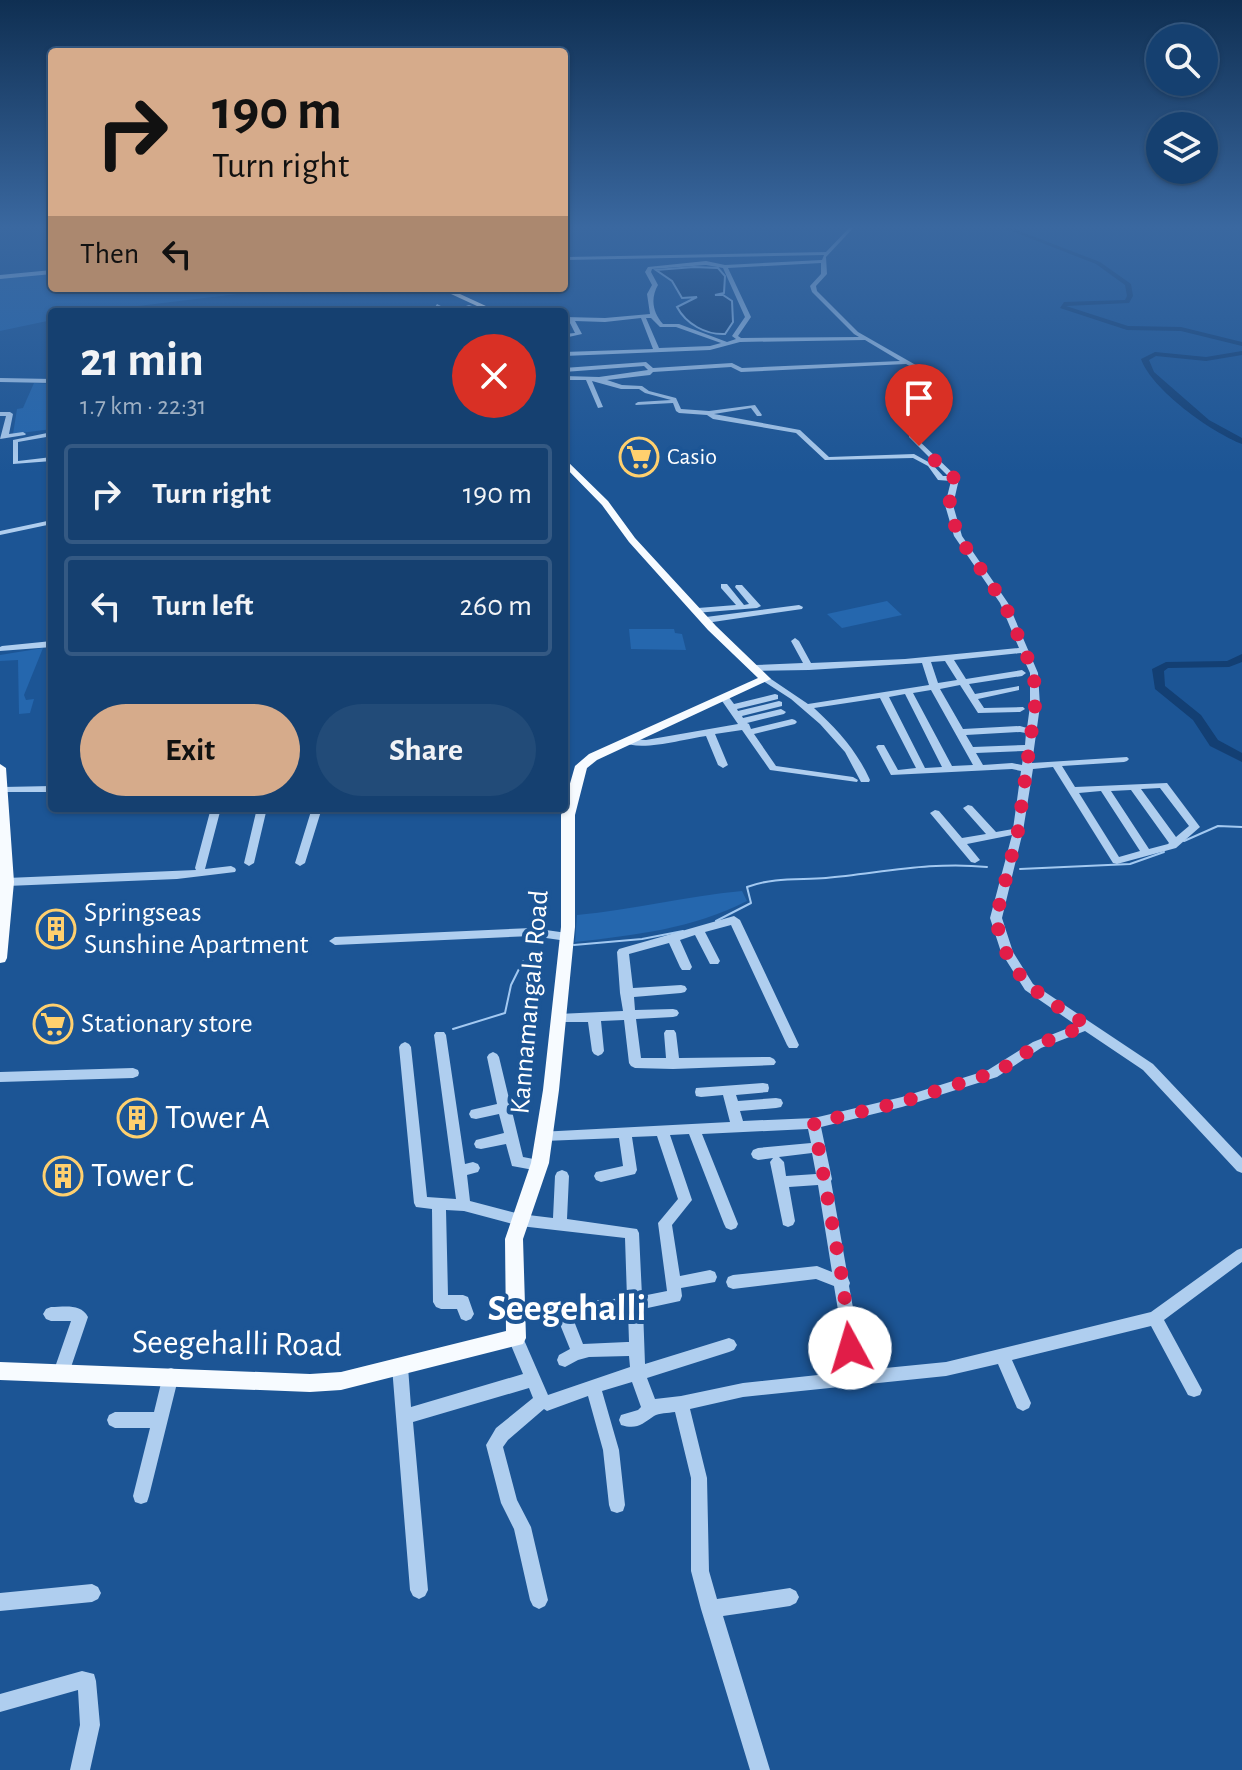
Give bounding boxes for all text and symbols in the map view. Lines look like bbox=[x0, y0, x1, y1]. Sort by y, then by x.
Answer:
map controls bbox=[1146, 24, 1218, 184]
button: search bbox=[1146, 24, 1218, 96]
icon: right bbox=[80, 80, 184, 184]
text: 190 m bbox=[212, 83, 342, 139]
button: layers bbox=[1146, 112, 1218, 184]
text: Turn right bbox=[212, 148, 349, 184]
icon: left bbox=[155, 232, 199, 276]
text: Then bbox=[80, 239, 139, 269]
button: close bbox=[452, 334, 536, 418]
text: 21 min bbox=[80, 337, 204, 385]
pin bbox=[885, 364, 953, 446]
icon: arrive bbox=[897, 376, 941, 420]
text: 1.7 km · 22:31 bbox=[80, 393, 207, 419]
supermarket icon: Casio bbox=[618, 436, 660, 478]
place label: Casio bbox=[667, 445, 717, 469]
icon: right bbox=[84, 472, 128, 516]
text: Turn right bbox=[152, 479, 271, 509]
text: 190 m bbox=[463, 479, 532, 509]
icon: left bbox=[84, 584, 128, 628]
text: Turn left bbox=[152, 591, 253, 621]
text: 260 m bbox=[459, 591, 532, 621]
button: Exit bbox=[80, 704, 300, 796]
button: Share bbox=[316, 704, 536, 796]
street label: Kannamangala Road bbox=[506, 889, 554, 1115]
place label: Springseas Sunshine Apartment bbox=[84, 899, 309, 959]
building icon: Springseas Sunshine Apartment bbox=[35, 908, 77, 950]
supermarket icon: Stationary store bbox=[32, 1003, 74, 1045]
place label: Stationary store bbox=[81, 1010, 253, 1038]
building icon: Tower A bbox=[116, 1097, 158, 1139]
place label: Tower A bbox=[165, 1101, 270, 1135]
building icon: Tower C bbox=[42, 1155, 84, 1197]
place label: Tower C bbox=[91, 1159, 194, 1193]
district label: Seegehalli bbox=[488, 1290, 646, 1328]
position arrow bbox=[808, 1306, 892, 1390]
street label: Seegehalli Road bbox=[132, 1325, 342, 1363]

